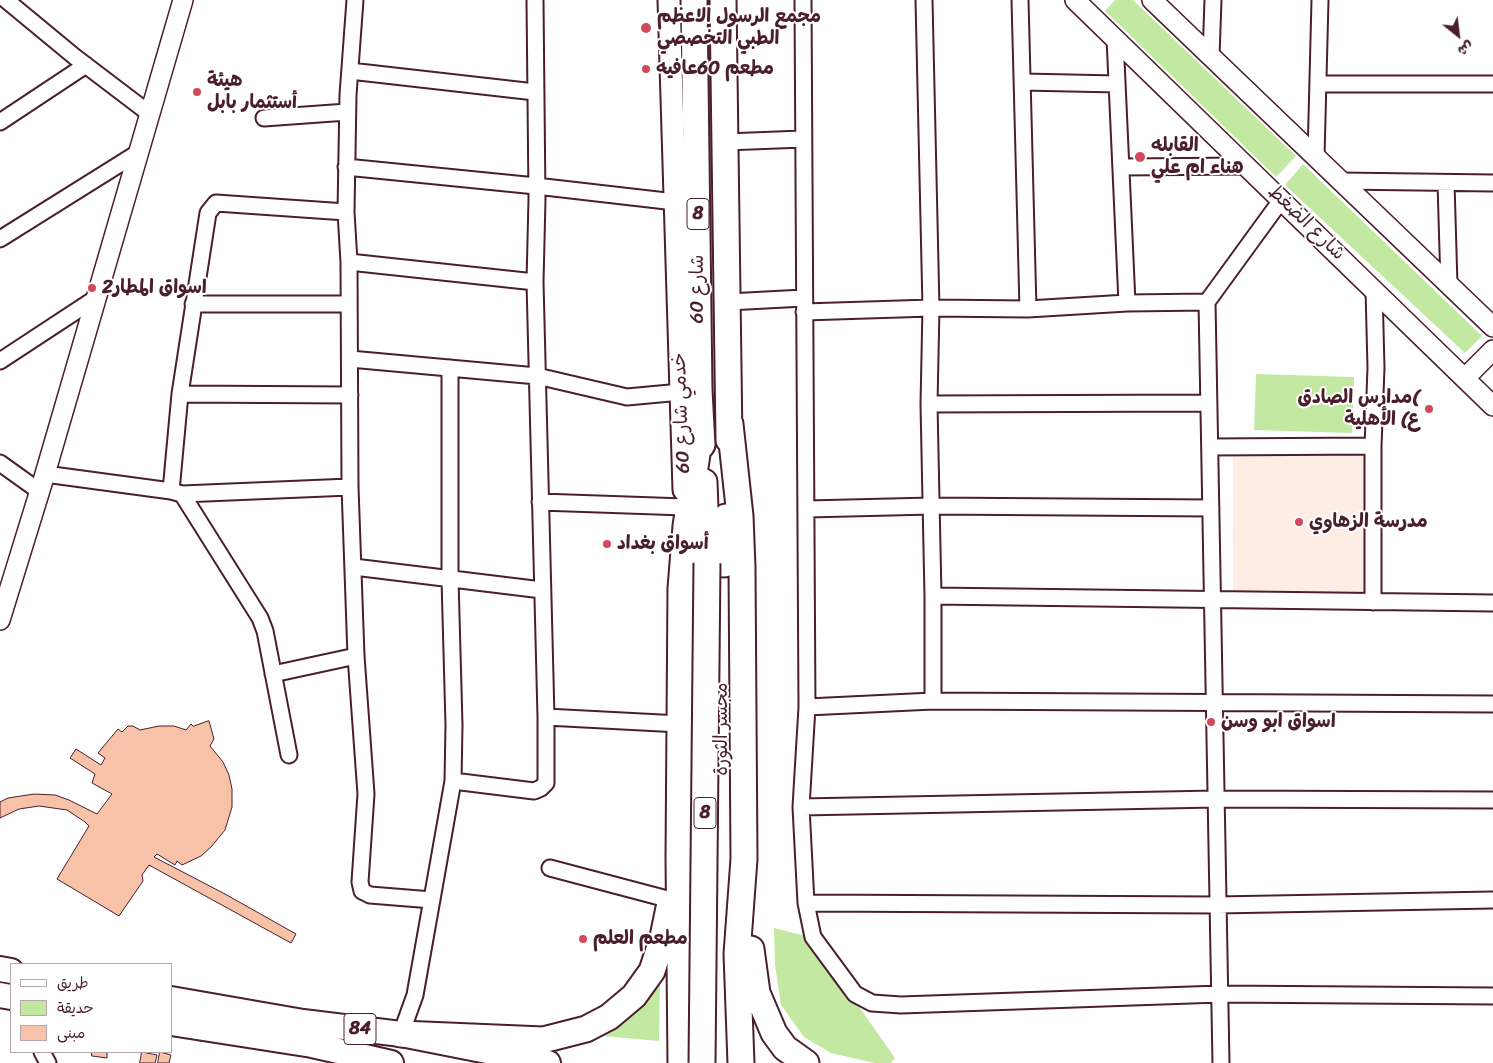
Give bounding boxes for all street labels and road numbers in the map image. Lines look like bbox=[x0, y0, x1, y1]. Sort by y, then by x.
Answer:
street label: شارع الضغط bbox=[1263, 181, 1349, 265]
road number: 8 bbox=[687, 198, 709, 230]
street label: شارع 60 bbox=[687, 255, 709, 323]
street label: خدمي شارع 60 bbox=[669, 352, 695, 474]
street label: مجسر الثورة bbox=[711, 682, 733, 776]
road number: 8 bbox=[694, 798, 716, 828]
road number: 84 bbox=[344, 1014, 376, 1044]

